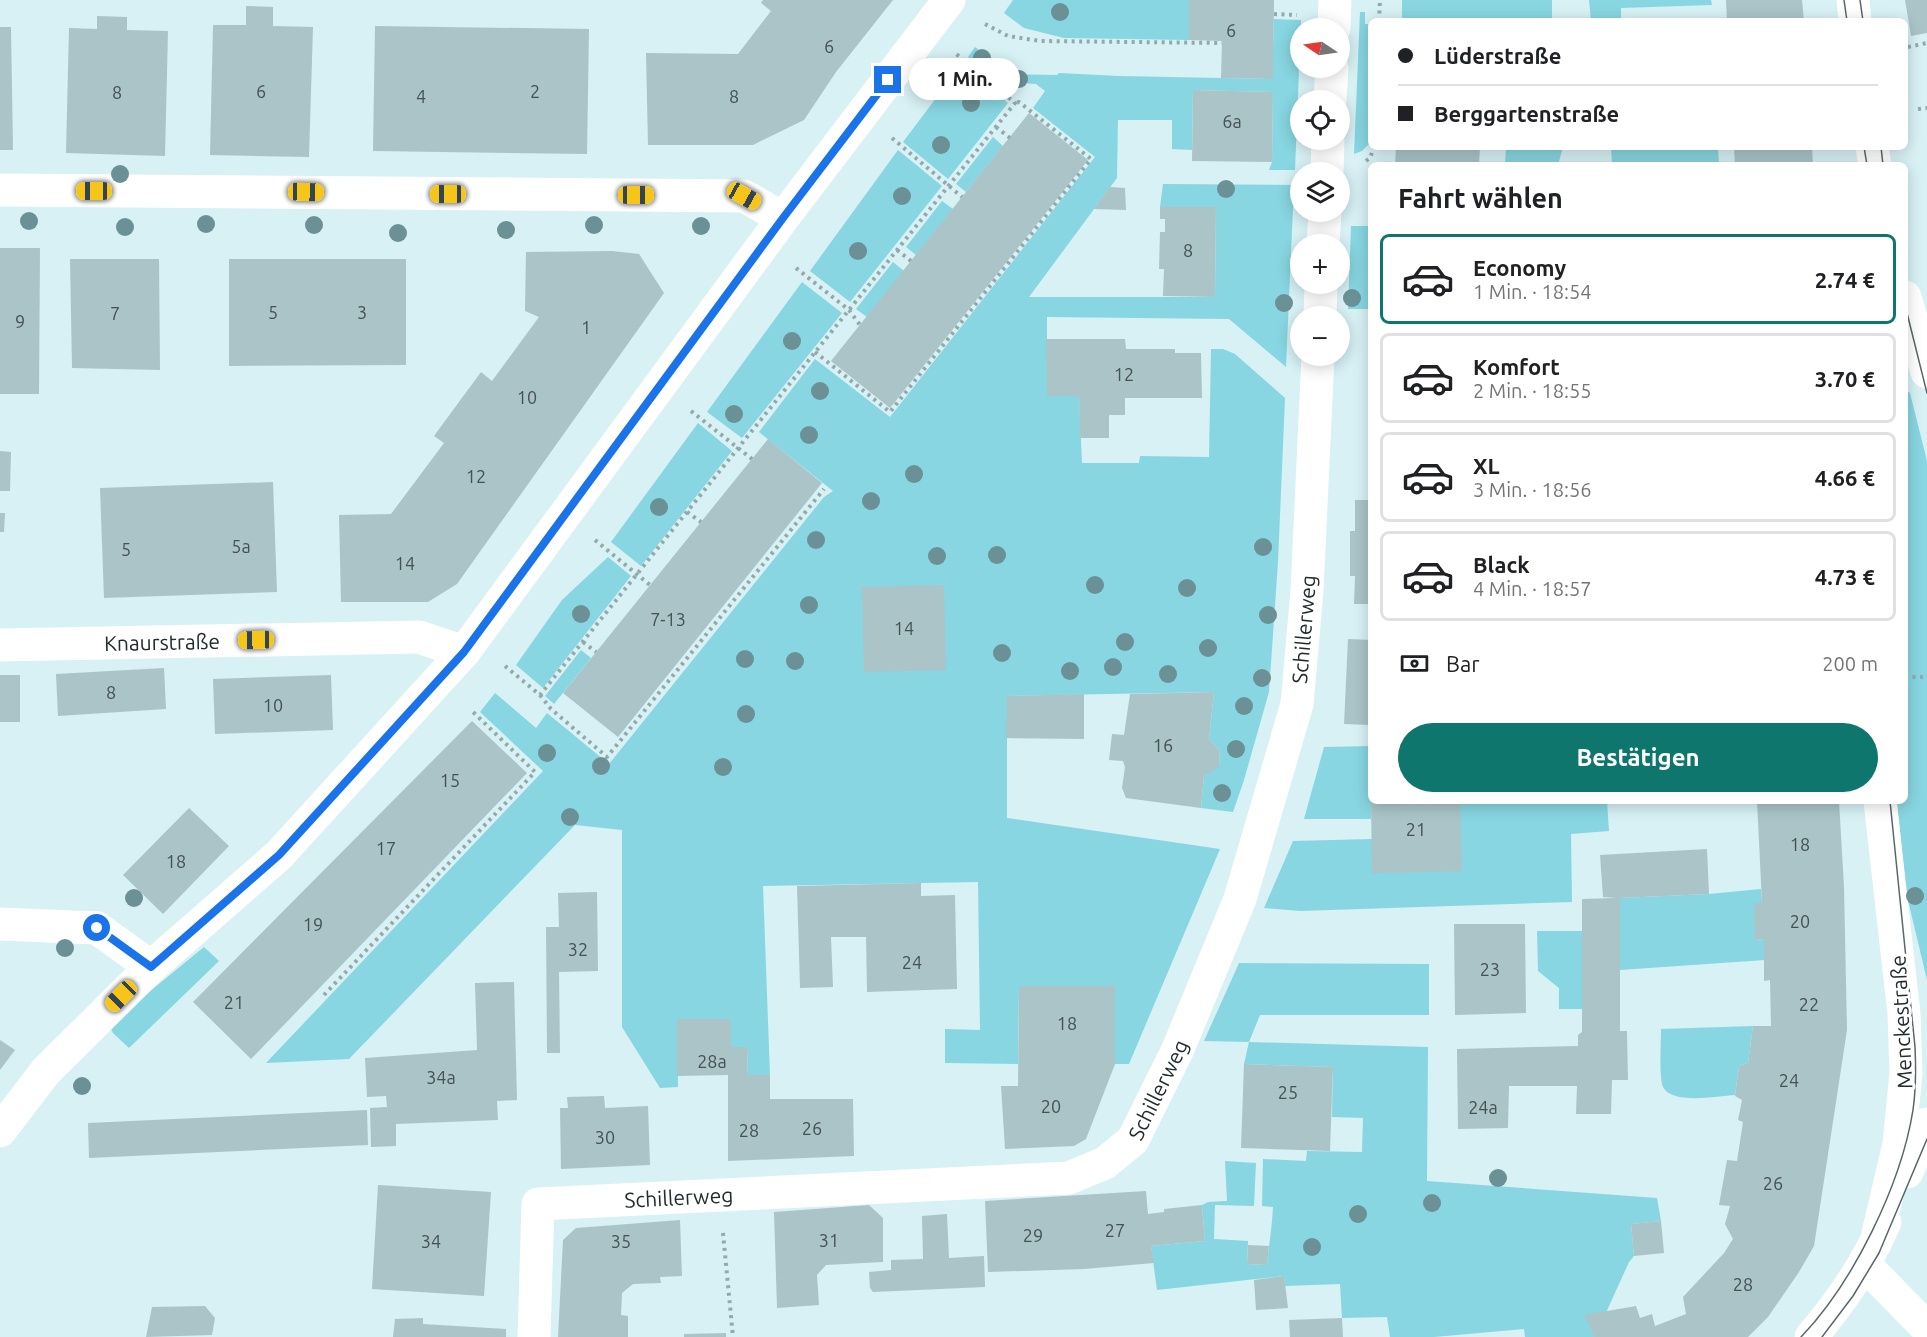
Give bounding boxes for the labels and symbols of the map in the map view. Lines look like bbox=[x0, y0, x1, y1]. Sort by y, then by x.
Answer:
north arrow bbox=[1290, 18, 1350, 78]
house number: 6 bbox=[1226, 20, 1236, 40]
house number: 6 bbox=[824, 36, 834, 56]
callout: 1 Min. bbox=[909, 59, 1020, 101]
route end bbox=[874, 66, 901, 93]
house number: 6 bbox=[256, 81, 266, 101]
house number: 2 bbox=[530, 81, 540, 101]
house number: 8 bbox=[112, 82, 122, 102]
house number: 4 bbox=[416, 86, 426, 106]
house number: 8 bbox=[729, 86, 739, 106]
house number: 6a bbox=[1222, 111, 1242, 131]
car bbox=[724, 179, 764, 213]
car bbox=[76, 182, 112, 200]
car bbox=[288, 183, 324, 201]
car bbox=[430, 185, 466, 203]
car bbox=[618, 186, 654, 204]
house number: 8 bbox=[1183, 240, 1193, 260]
house number: 5 bbox=[268, 302, 278, 322]
house number: 3 bbox=[357, 302, 367, 322]
house number: 7 bbox=[110, 303, 120, 323]
house number: 9 bbox=[15, 311, 25, 331]
house number: 1 bbox=[581, 317, 591, 337]
house number: 12 bbox=[1114, 364, 1134, 384]
house number: 10 bbox=[517, 387, 537, 407]
house number: 12 bbox=[466, 466, 486, 486]
house number: 5a bbox=[231, 536, 251, 556]
house number: 5 bbox=[121, 539, 131, 559]
house number: 14 bbox=[395, 553, 415, 573]
street label: Schillerweg bbox=[1287, 574, 1320, 684]
house number: 7-13 bbox=[650, 609, 686, 629]
house number: 14 bbox=[894, 618, 914, 638]
street label: Knaurstraße bbox=[104, 629, 220, 655]
car bbox=[238, 631, 274, 649]
house number: 8 bbox=[106, 682, 116, 702]
house number: 10 bbox=[263, 695, 283, 715]
house number: 16 bbox=[1153, 735, 1173, 755]
house number: 15 bbox=[440, 770, 460, 790]
house number: 21 bbox=[1406, 819, 1426, 839]
house number: 18 bbox=[1790, 834, 1810, 854]
house number: 17 bbox=[376, 838, 396, 858]
house number: 18 bbox=[166, 851, 186, 871]
house number: 20 bbox=[1790, 911, 1810, 931]
route start bbox=[83, 914, 110, 941]
house number: 19 bbox=[303, 914, 323, 934]
house number: 32 bbox=[568, 939, 588, 959]
house number: 24 bbox=[902, 952, 922, 972]
street label: Menckestraße bbox=[1886, 955, 1916, 1089]
house number: 23 bbox=[1480, 959, 1500, 979]
car bbox=[102, 977, 140, 1015]
house number: 21 bbox=[224, 992, 244, 1012]
house number: 22 bbox=[1799, 994, 1819, 1014]
house number: 18 bbox=[1057, 1013, 1077, 1033]
street label: Schillerweg bbox=[1123, 1036, 1193, 1144]
house number: 28a bbox=[697, 1051, 727, 1071]
house number: 34a bbox=[426, 1067, 456, 1087]
house number: 24 bbox=[1779, 1070, 1799, 1090]
house number: 25 bbox=[1278, 1082, 1298, 1102]
house number: 20 bbox=[1041, 1096, 1061, 1116]
house number: 24a bbox=[1468, 1097, 1498, 1117]
house number: 26 bbox=[802, 1118, 822, 1138]
house number: 28 bbox=[739, 1120, 759, 1140]
house number: 30 bbox=[595, 1127, 615, 1147]
house number: 26 bbox=[1763, 1173, 1783, 1193]
street label: Schillerweg bbox=[624, 1182, 734, 1212]
house number: 27 bbox=[1105, 1220, 1125, 1240]
house number: 29 bbox=[1023, 1225, 1043, 1245]
house number: 31 bbox=[819, 1230, 839, 1250]
house number: 34 bbox=[421, 1231, 441, 1251]
house number: 35 bbox=[611, 1231, 631, 1251]
house number: 28 bbox=[1733, 1274, 1753, 1294]

